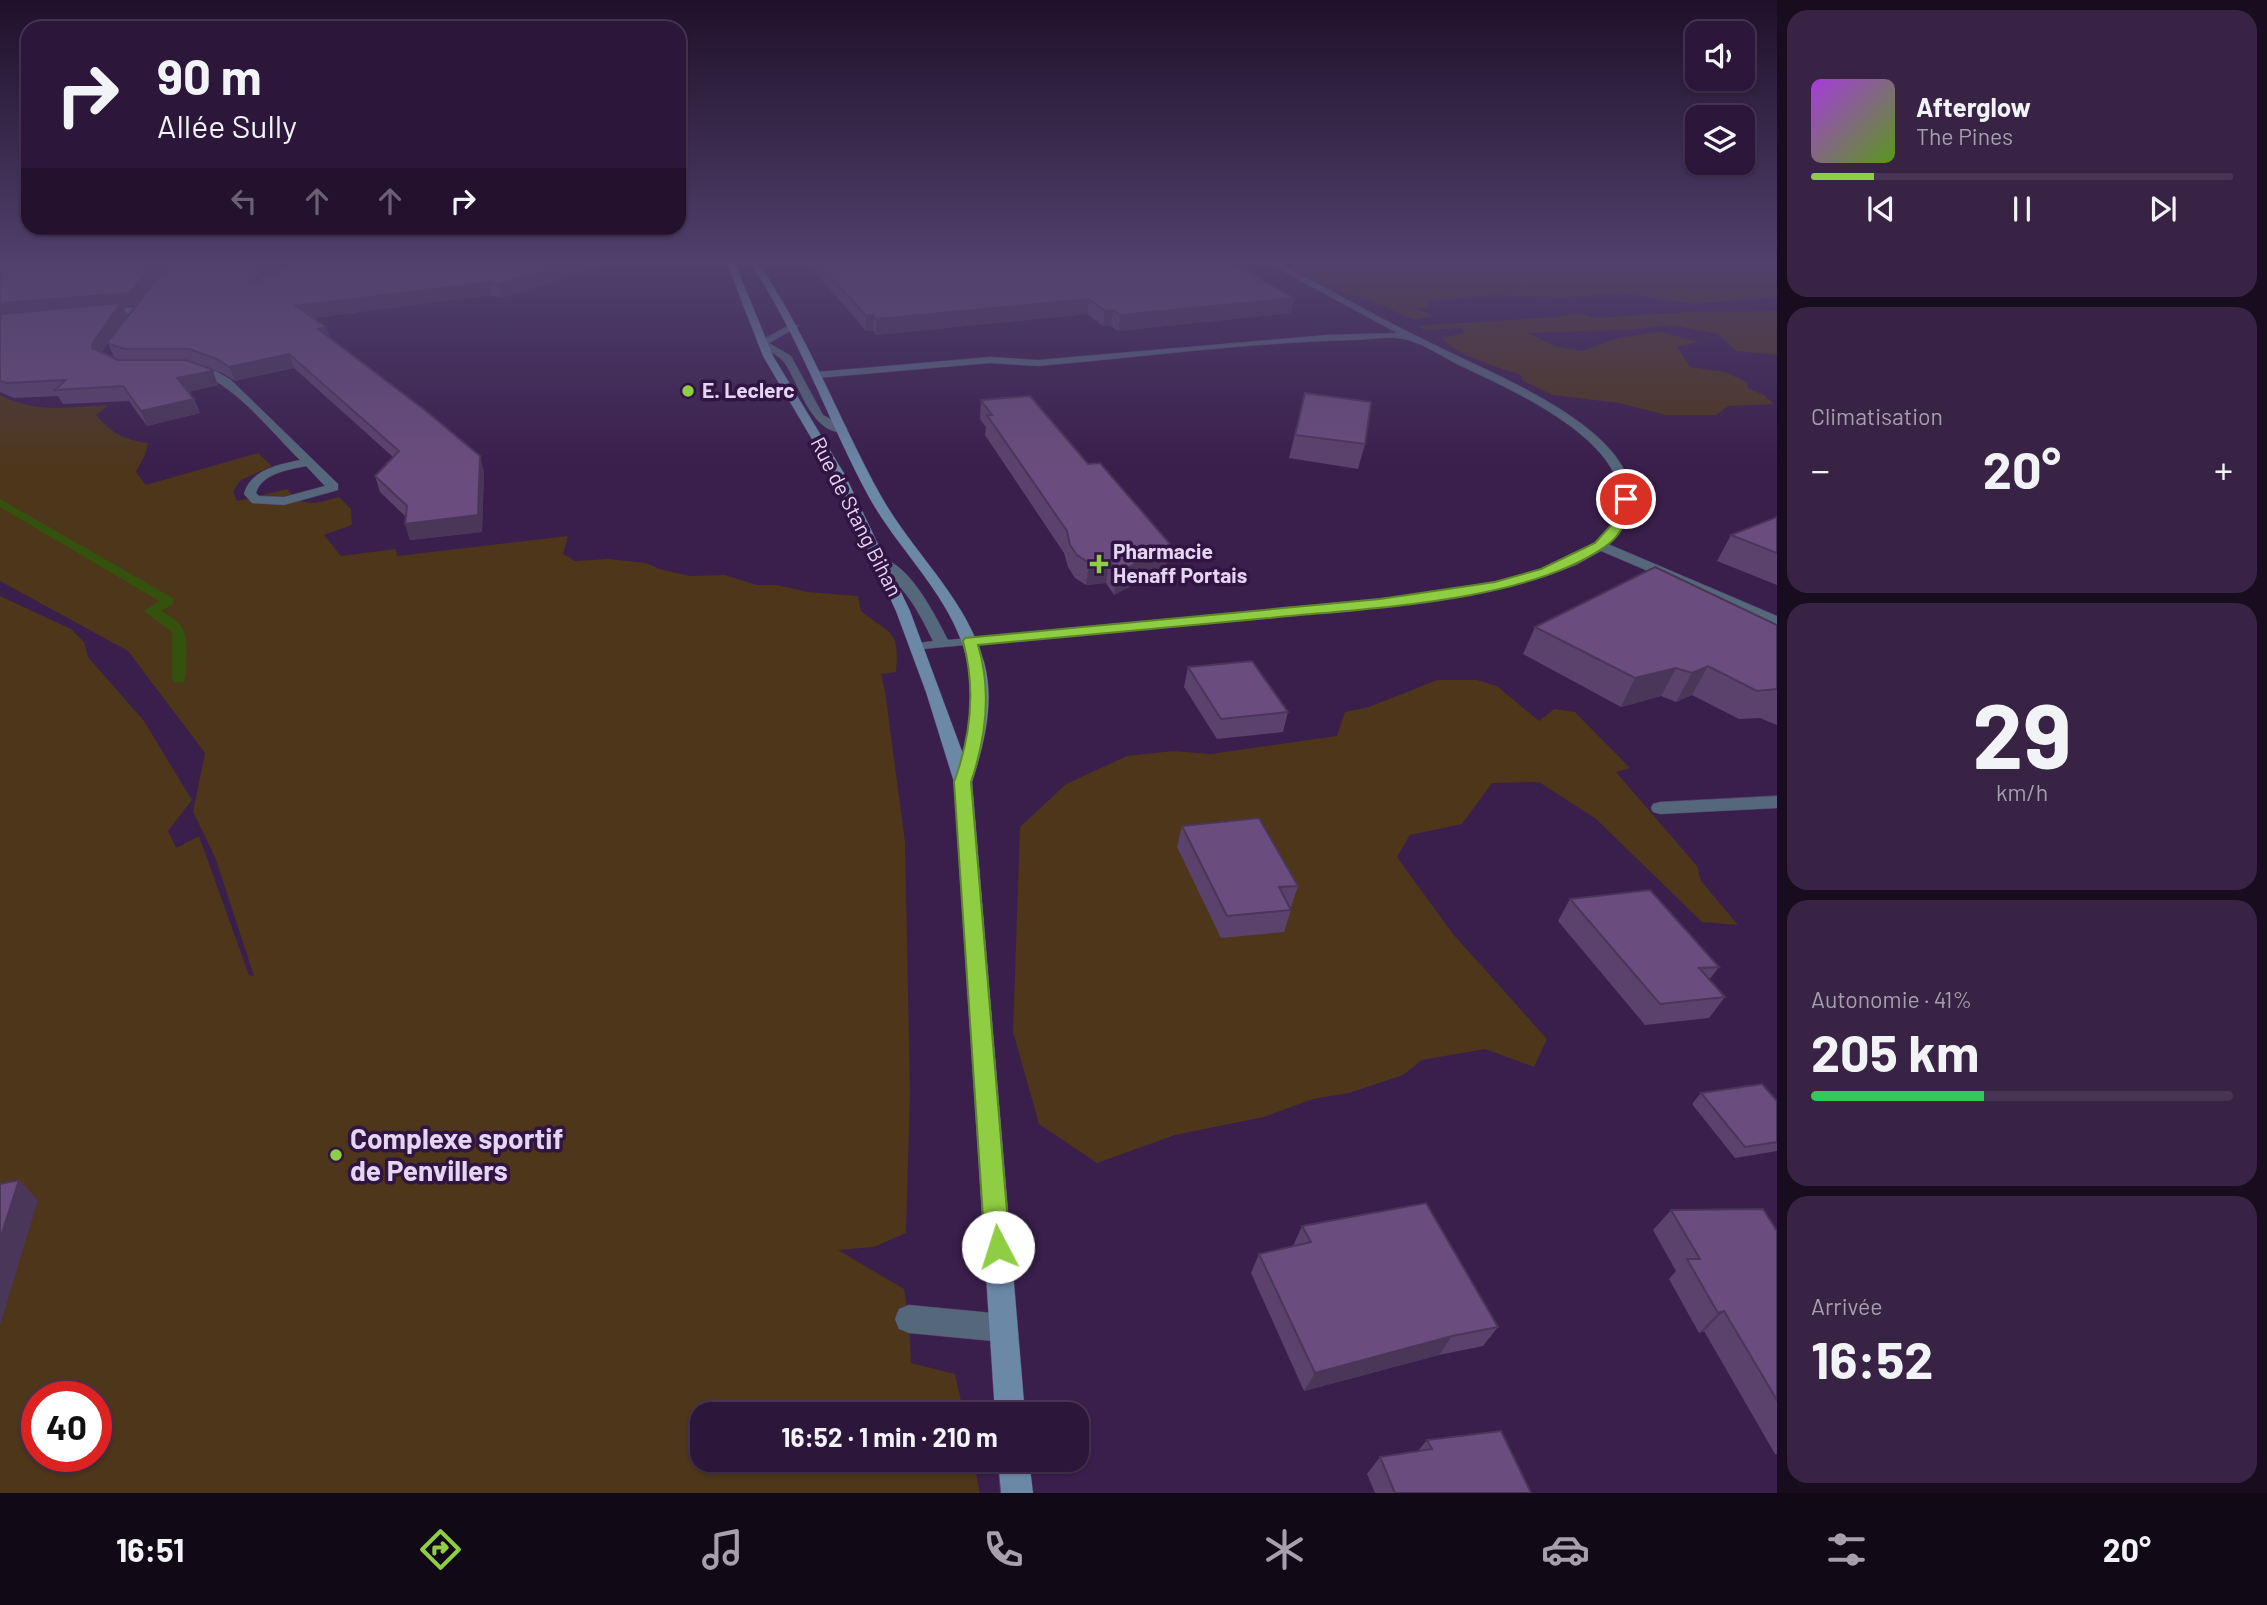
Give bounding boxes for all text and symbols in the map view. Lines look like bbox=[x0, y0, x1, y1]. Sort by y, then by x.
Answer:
map controls bbox=[1685, 21, 1755, 175]
button: sound bbox=[1685, 21, 1755, 91]
text: 90 m bbox=[157, 46, 262, 105]
icon: right bbox=[42, 49, 133, 140]
text: Afterglow bbox=[1916, 91, 2031, 122]
button: layers bbox=[1685, 105, 1755, 175]
text: Allée Sully bbox=[157, 106, 297, 144]
text: The Pines bbox=[1916, 122, 2013, 150]
icon: left bbox=[225, 182, 263, 220]
icon: ahead bbox=[298, 182, 336, 220]
icon: ahead bbox=[371, 182, 409, 220]
icon: right bbox=[444, 182, 482, 220]
icon: previous bbox=[1862, 190, 1900, 228]
icon: pause bbox=[2003, 190, 2041, 228]
icon: next bbox=[2144, 190, 2182, 228]
place label: E. Leclerc bbox=[702, 377, 795, 402]
marker: E. Leclerc bbox=[680, 383, 696, 399]
text: Climatisation bbox=[1811, 402, 1943, 430]
street label: Rue de Stang Bihan bbox=[806, 432, 908, 600]
text: 20° bbox=[1983, 437, 2061, 499]
text: − bbox=[1811, 446, 1830, 492]
text: + bbox=[2214, 446, 2233, 492]
pin bbox=[1596, 469, 1656, 529]
icon: arrive bbox=[1607, 480, 1645, 518]
place label: Pharmacie Henaff Portais bbox=[1113, 538, 1247, 587]
marker: Pharmacie Henaff Portais bbox=[1091, 556, 1107, 572]
text: 29 bbox=[1972, 678, 2072, 787]
text: km/h bbox=[1996, 778, 2048, 806]
text: Autonomie · 41% bbox=[1811, 985, 1972, 1013]
text: 205 km bbox=[1811, 1020, 1979, 1082]
place label: Complexe sportif de Penvillers bbox=[350, 1121, 563, 1187]
marker: Complexe sportif de Penvillers bbox=[328, 1147, 344, 1163]
position arrow bbox=[961, 1210, 1035, 1284]
text: Arrivée bbox=[1811, 1292, 1883, 1320]
text: 16:52 bbox=[1811, 1327, 1933, 1389]
speed limit sign: 40 bbox=[21, 1381, 112, 1472]
text: 16:52 · 1 min · 210 m bbox=[781, 1421, 998, 1452]
icon: directions bbox=[416, 1525, 465, 1574]
icon: music bbox=[698, 1525, 747, 1574]
icon: phone bbox=[979, 1525, 1028, 1574]
icon: climate bbox=[1260, 1525, 1309, 1574]
icon: car bbox=[1541, 1525, 1590, 1574]
icon: filters bbox=[1822, 1525, 1871, 1574]
text: 16:51 bbox=[116, 1530, 184, 1568]
text: 20° bbox=[2103, 1530, 2151, 1568]

